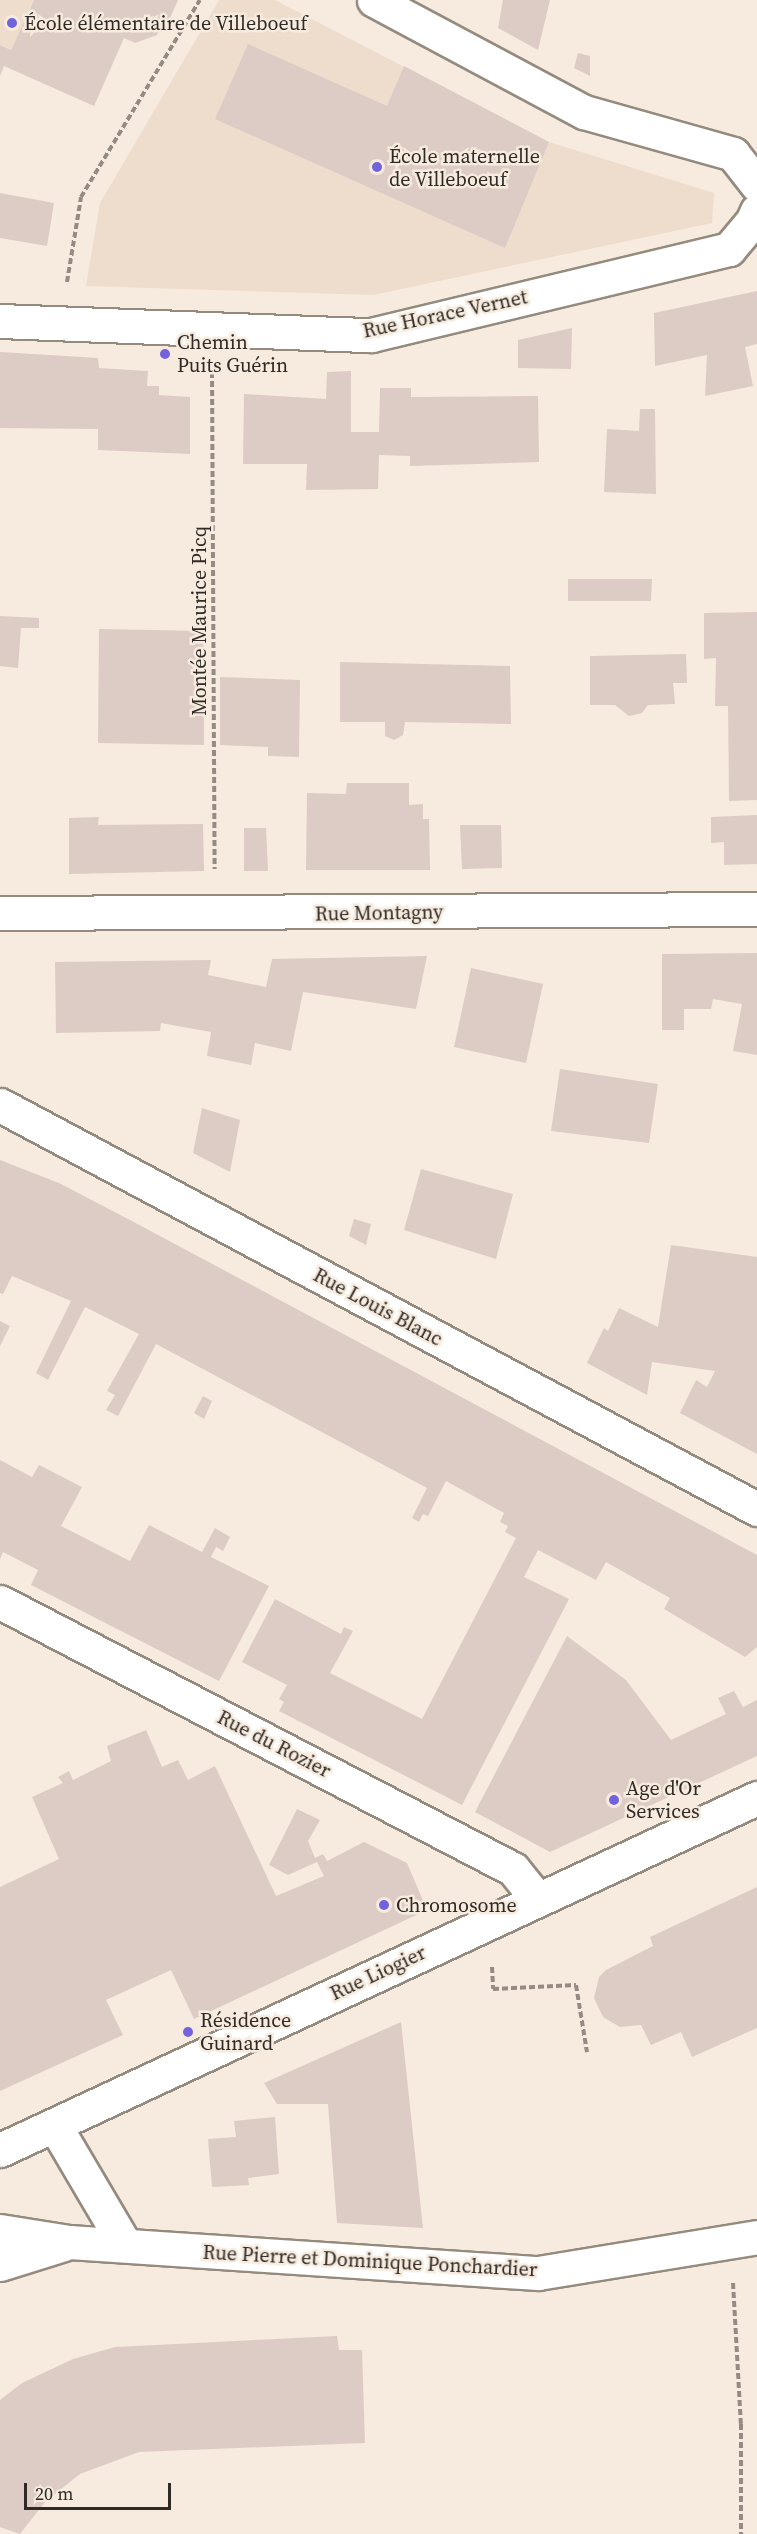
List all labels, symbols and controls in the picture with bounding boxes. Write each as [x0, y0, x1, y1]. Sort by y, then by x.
place label: École élémentaire de Villeboeuf [24, 11, 308, 35]
marker: École élémentaire de Villeboeuf [5, 16, 19, 30]
place label: École maternelle de Villeboeuf [389, 144, 540, 191]
marker: École maternelle de Villeboeuf [370, 160, 384, 174]
street label: Rue Horace Vernet [360, 285, 530, 343]
place label: Chemin Puits Guérin [177, 330, 288, 377]
marker: Chemin Puits Guérin [158, 347, 172, 361]
street label: Montée Maurice Picq [187, 526, 211, 716]
street label: Rue Montagny [315, 900, 443, 926]
street label: Rue Louis Blanc [309, 1263, 447, 1351]
street label: Rue du Rozier [213, 1705, 335, 1783]
place label: Age d'Or Services [626, 1776, 701, 1823]
marker: Age d'Or Services [607, 1793, 621, 1807]
place label: Chromosome [396, 1893, 517, 1917]
marker: Chromosome [377, 1898, 391, 1912]
street label: Rue Liogier [326, 1940, 430, 2006]
place label: Résidence Guinard [200, 2008, 291, 2055]
marker: Résidence Guinard [181, 2025, 195, 2039]
street label: Rue Pierre et Dominique Ponchardier [202, 2240, 538, 2282]
scale bar [27, 2471, 174, 2509]
text: 20 m [35, 2481, 73, 2506]

